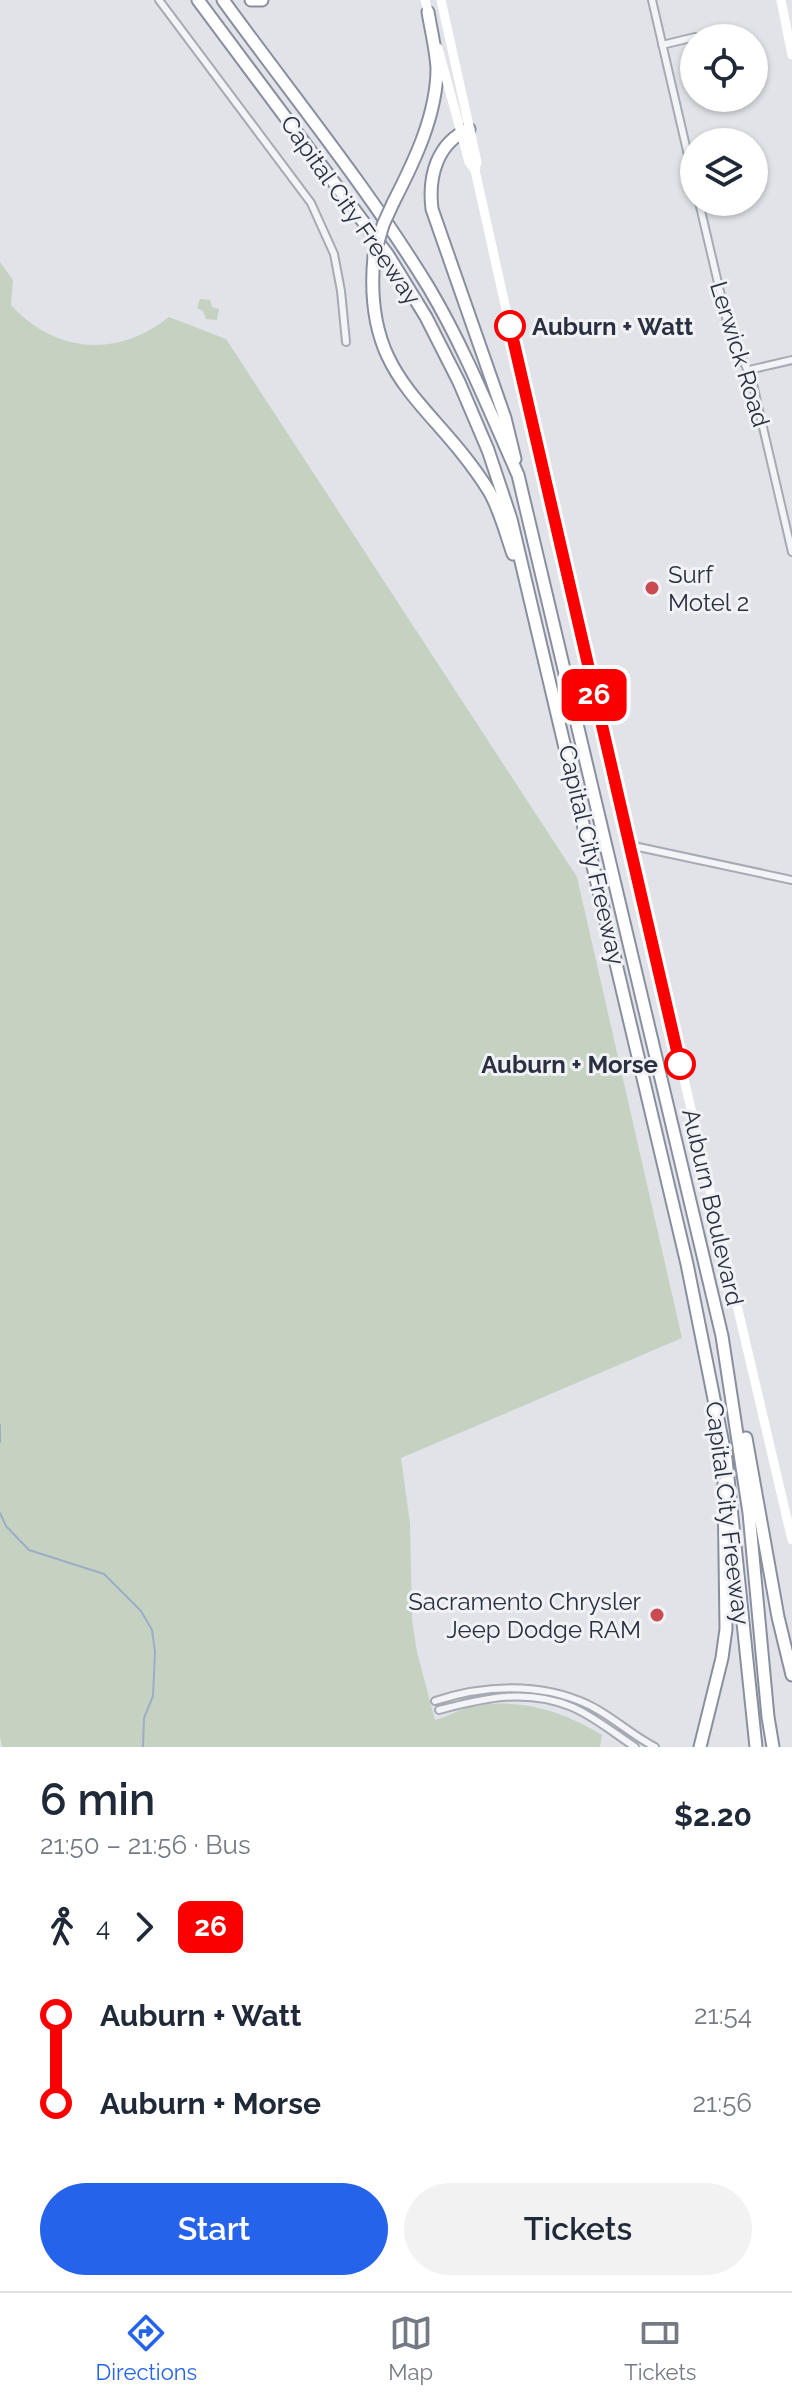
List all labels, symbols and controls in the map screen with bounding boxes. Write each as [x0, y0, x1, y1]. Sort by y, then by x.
map controls [680, 24, 768, 216]
button: locate [680, 24, 768, 112]
street label: Capital City Freeway [275, 110, 427, 310]
button: layers [680, 128, 768, 216]
street label: Lerwick Road [704, 278, 776, 430]
marker: Auburn + Watt [495, 311, 525, 341]
place label: Auburn + Watt [532, 312, 693, 341]
place label: Surf Motel 2 [668, 560, 749, 617]
marker: Surf Motel 2 [643, 579, 661, 597]
line badge: 26 [558, 669, 630, 721]
text: 26 [578, 678, 610, 711]
street label: Capital City Freeway [553, 742, 631, 968]
marker: Auburn + Morse [665, 1049, 695, 1079]
place label: Auburn + Morse [481, 1050, 658, 1079]
street label: Auburn Boulevard [676, 1106, 750, 1308]
street label: Capital City Freeway [700, 1400, 756, 1626]
place label: Sacramento Chrysler Jeep Dodge RAM [408, 1587, 642, 1644]
marker: Sacramento Chrysler Jeep Dodge RAM [648, 1606, 666, 1624]
text: 6 min [40, 1774, 155, 1825]
text: $2.20 [674, 1798, 752, 1833]
text: 21:50 – 21:56 · Bus [40, 1830, 251, 1860]
icon: walk [40, 1905, 84, 1949]
icon: forward [122, 1905, 166, 1949]
text: 26 [194, 1910, 227, 1943]
text: 4 [96, 1912, 110, 1942]
text: Auburn + Watt [100, 1998, 302, 2033]
text: 21:54 [694, 2000, 752, 2030]
text: Auburn + Morse [100, 2086, 321, 2121]
text: 21:56 [693, 2088, 752, 2118]
button: Start [40, 2183, 388, 2275]
button: Tickets [404, 2183, 752, 2275]
tab: Directions [96, 2311, 197, 2385]
tab: Map [388, 2311, 433, 2385]
tab: Tickets [624, 2311, 696, 2385]

